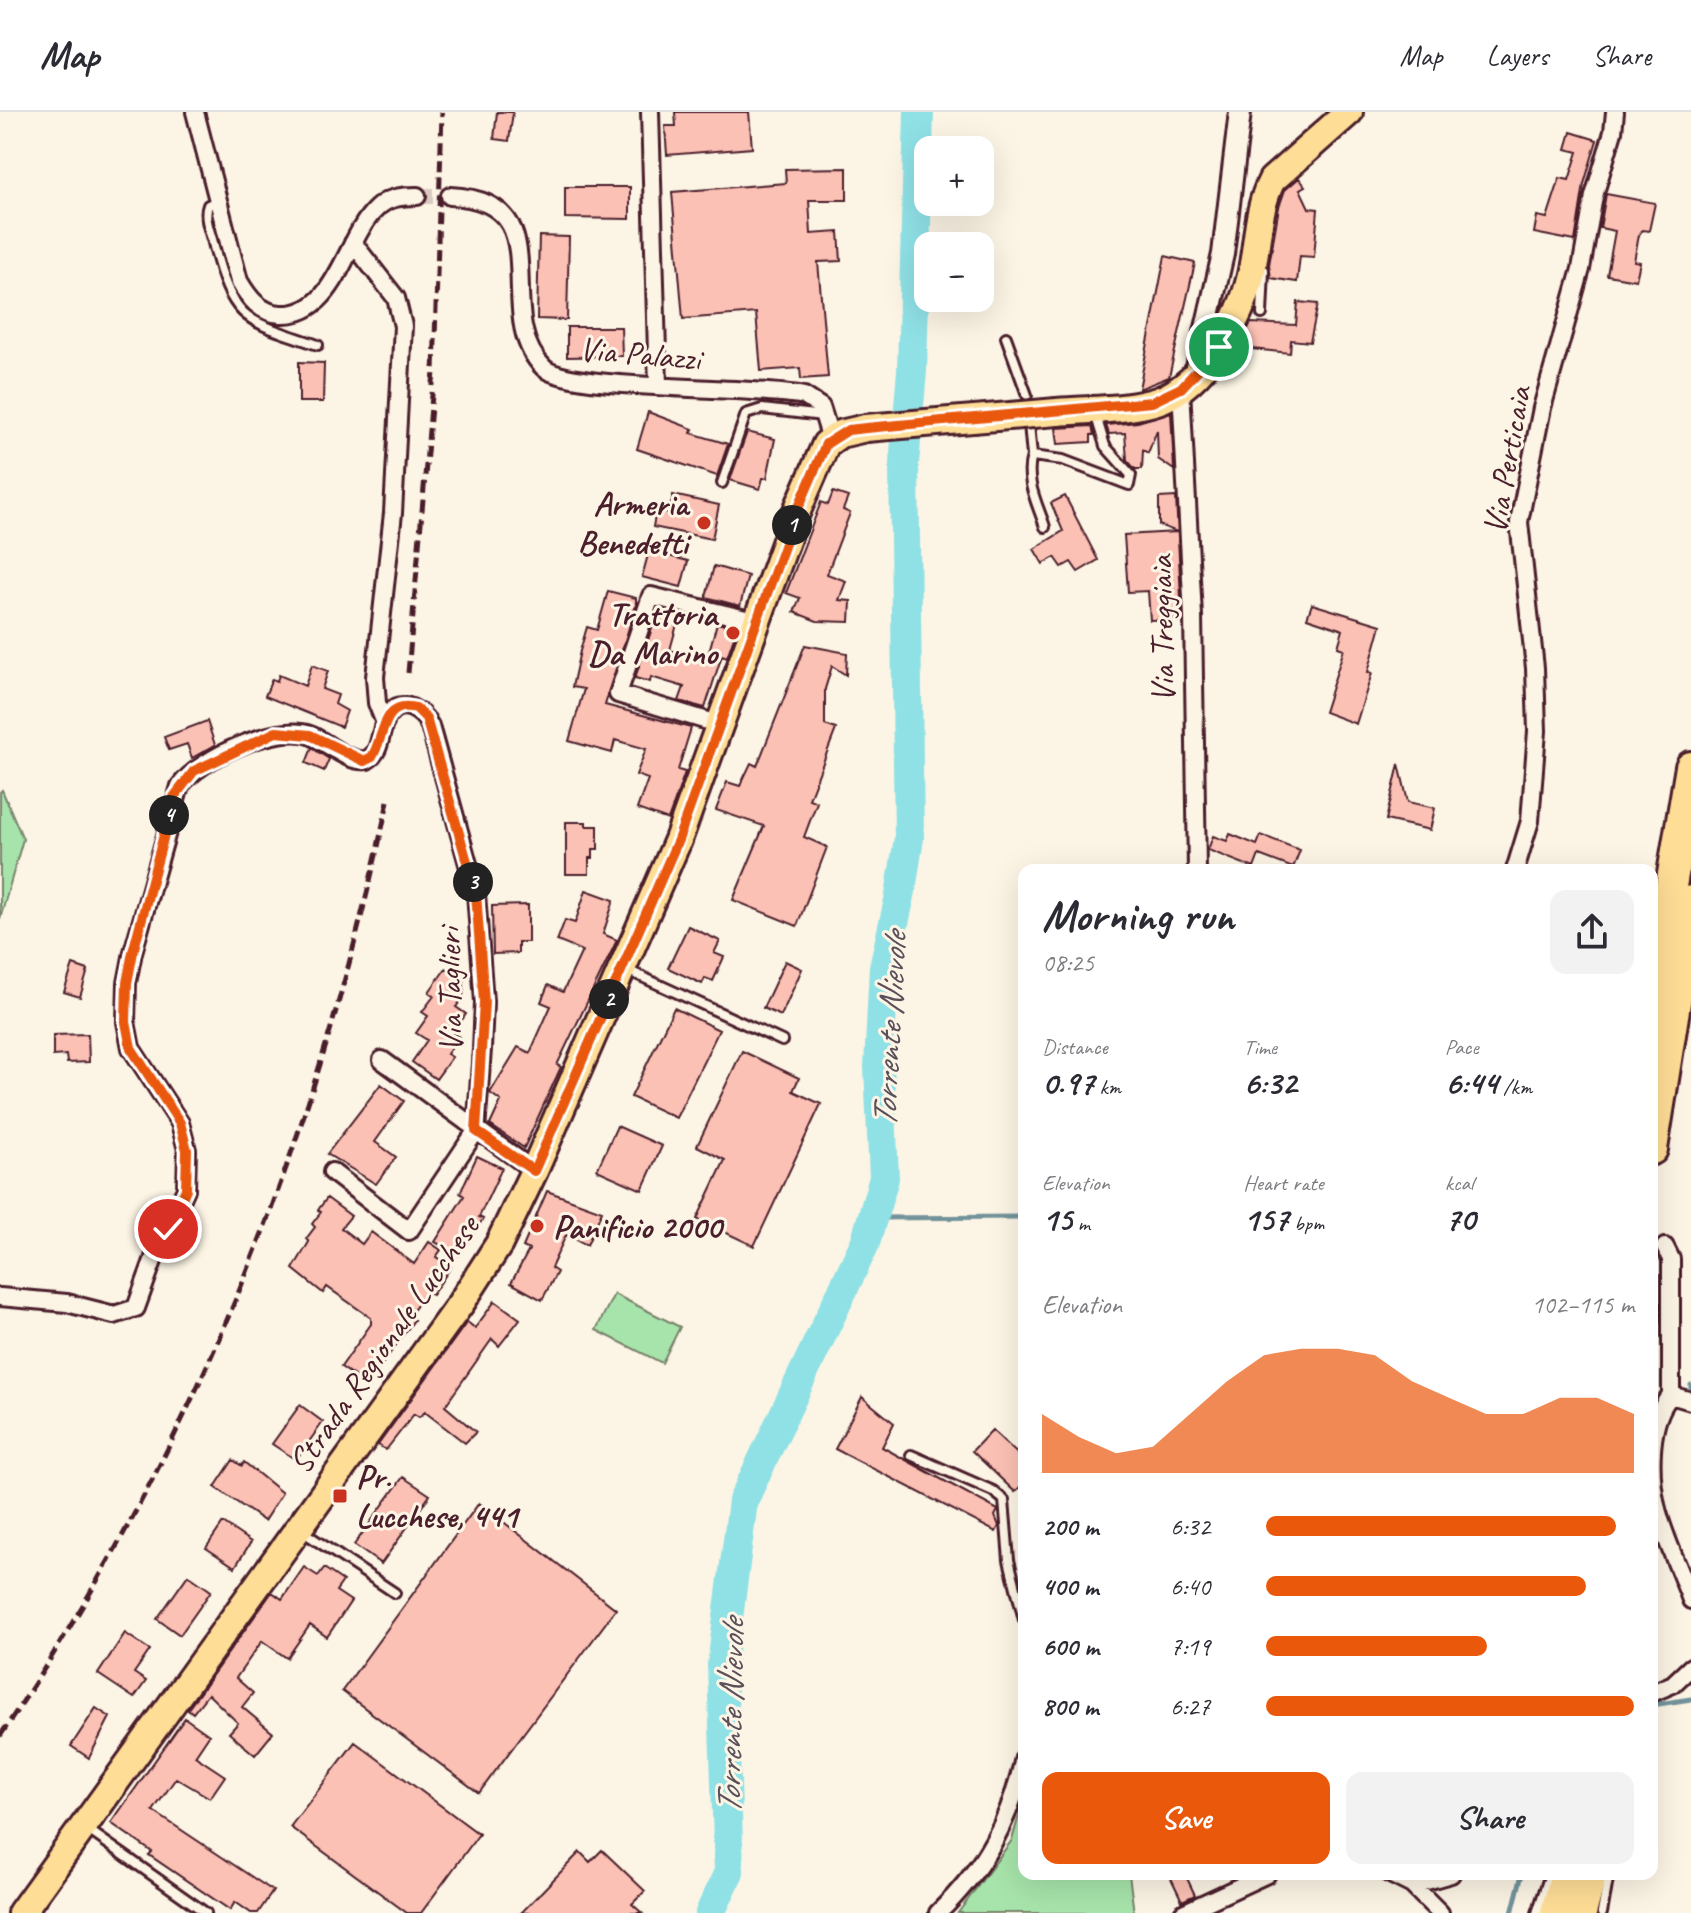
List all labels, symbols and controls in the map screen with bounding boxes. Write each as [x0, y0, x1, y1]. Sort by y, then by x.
text: Map [40, 32, 99, 79]
text: Map [1400, 38, 1443, 73]
text: Layers [1487, 38, 1548, 73]
text: Share [1592, 38, 1651, 73]
map controls [914, 136, 994, 312]
button: + [914, 136, 994, 216]
button: − [914, 232, 994, 312]
pin [1185, 313, 1253, 381]
icon: arrive [1197, 325, 1241, 369]
street label: Via Palazzi [578, 327, 706, 381]
street label: Via Perticaia [1472, 381, 1541, 537]
place label: Armeria Benedetti [578, 482, 692, 564]
pin: 1 [772, 505, 812, 545]
text: 1 [787, 511, 797, 539]
marker: Armeria Benedetti [695, 514, 713, 532]
street label: Via Treggiaia [1139, 553, 1184, 703]
place label: Trattoria Da Marino [588, 592, 720, 674]
marker: Trattoria Da Marino [724, 624, 742, 642]
pin: 4 [149, 795, 189, 835]
text: 4 [164, 801, 174, 829]
pin: 3 [453, 862, 493, 902]
text: 3 [468, 868, 478, 896]
text: Morning run [1042, 888, 1234, 943]
button: share [1550, 890, 1634, 974]
street label: Via Taglieri [427, 923, 472, 1053]
water label: Torrente Nievole [861, 926, 917, 1129]
text: 08:25 [1042, 946, 1094, 979]
pin: 2 [589, 979, 629, 1019]
text: 2 [604, 985, 614, 1013]
text: Distance [1042, 1033, 1108, 1061]
text: Time [1243, 1033, 1277, 1061]
text: Pace [1445, 1033, 1479, 1061]
text: 0.97 [1042, 1061, 1094, 1104]
text: 6:32 [1243, 1061, 1297, 1104]
text: 6:44 [1445, 1061, 1498, 1104]
text: km [1094, 1073, 1121, 1101]
text: /km [1498, 1073, 1532, 1101]
text: Elevation [1042, 1169, 1110, 1197]
text: Heart rate [1243, 1169, 1324, 1197]
text: kcal [1445, 1169, 1474, 1197]
pin [134, 1195, 202, 1263]
text: 15 [1042, 1197, 1072, 1240]
text: 157 [1243, 1197, 1289, 1240]
text: 70 [1445, 1197, 1475, 1240]
street label: Strada Regionale Lucchese [278, 1205, 490, 1482]
place label: Panificio 2000 [553, 1205, 725, 1248]
icon: check [146, 1207, 190, 1251]
text: m [1072, 1209, 1090, 1237]
text: bpm [1289, 1209, 1324, 1237]
marker: Panificio 2000 [528, 1217, 546, 1235]
text: Elevation [1042, 1288, 1122, 1321]
text: 102–115 m [1531, 1288, 1634, 1321]
place label: Pr. Lucchese, 441 [356, 1455, 521, 1537]
marker: Pr. Lucchese, 441 [331, 1487, 349, 1505]
text: 200 m [1042, 1510, 1098, 1543]
text: 6:32 [1170, 1510, 1210, 1543]
text: 400 m [1042, 1570, 1098, 1603]
text: 6:40 [1170, 1570, 1210, 1603]
water label: Torrente Nievole [705, 1614, 755, 1815]
text: 600 m [1042, 1630, 1099, 1663]
text: 7:19 [1170, 1630, 1210, 1663]
text: 800 m [1042, 1690, 1098, 1723]
text: 6:27 [1170, 1690, 1210, 1723]
button: Save [1042, 1772, 1330, 1864]
button: Share [1346, 1772, 1634, 1864]

